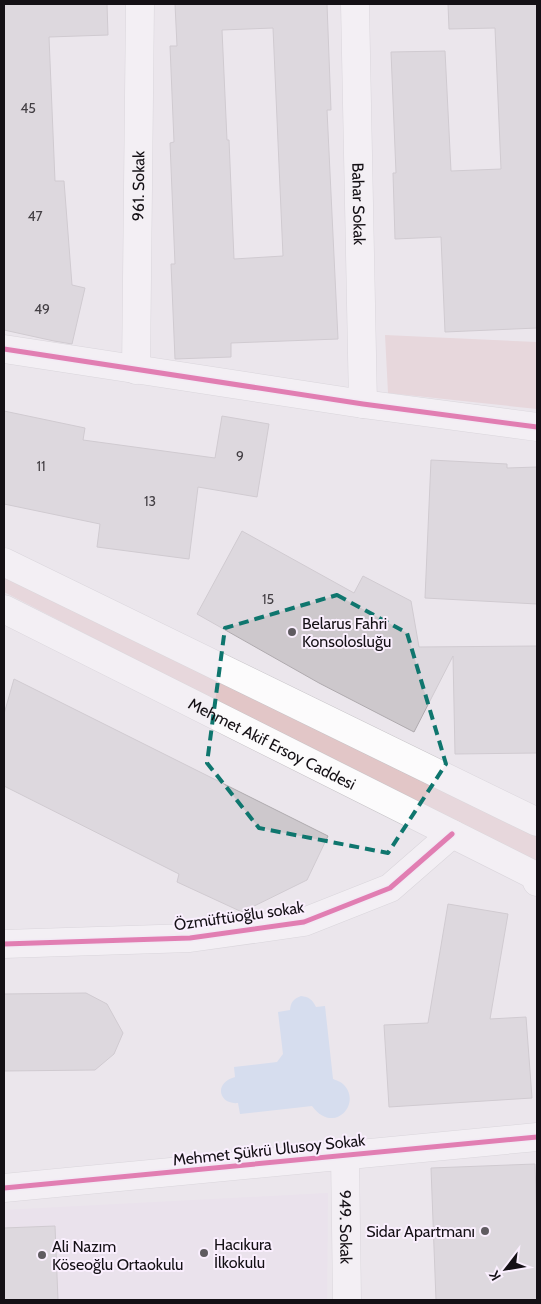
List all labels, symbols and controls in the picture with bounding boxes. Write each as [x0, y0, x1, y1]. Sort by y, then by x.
house number: 45 [20, 99, 36, 117]
street label: 961. Sokak [128, 150, 148, 221]
street label: Bahar Sokak [349, 163, 369, 246]
house number: 47 [27, 207, 43, 225]
house number: 49 [34, 300, 50, 318]
house number: 9 [236, 447, 244, 465]
house number: 11 [36, 457, 46, 475]
house number: 13 [144, 492, 156, 510]
house number: 15 [262, 590, 274, 608]
place label: Belarus Fahri Konsolosluğu [302, 614, 391, 651]
marker: Belarus Fahri Konsolosluğu [286, 626, 298, 638]
street label: Mehmet Akif Ersoy Caddesi [185, 694, 359, 793]
street label: Özmüftüoğlu sokak [173, 897, 306, 935]
street label: Mehmet Şükrü Ulusoy Sokak [172, 1130, 367, 1170]
street label: 949. Sokak [336, 1190, 356, 1265]
place label: Sidar Apartmanı [366, 1222, 475, 1241]
marker: Sidar Apartmanı [479, 1225, 491, 1237]
place label: Hacıkura İlkokulu [214, 1235, 272, 1272]
place label: Ali Nazım Köseoğlu Ortaokulu [52, 1237, 184, 1274]
north arrow [481, 1244, 531, 1294]
marker: Hacıkura İlkokulu [198, 1247, 210, 1259]
marker: Ali Nazım Köseoğlu Ortaokulu [36, 1249, 48, 1261]
text: K [485, 1267, 505, 1284]

